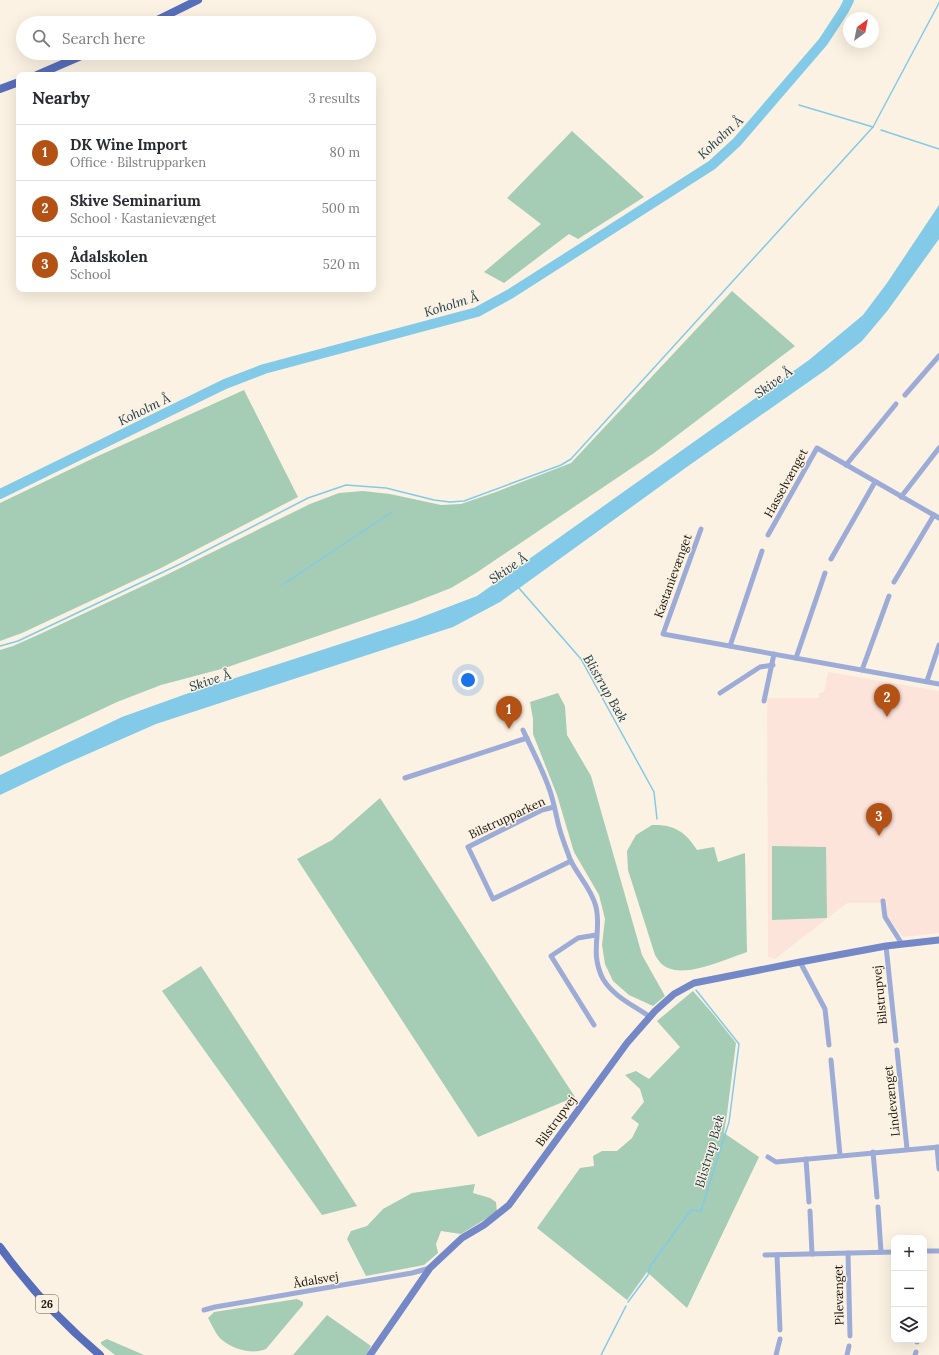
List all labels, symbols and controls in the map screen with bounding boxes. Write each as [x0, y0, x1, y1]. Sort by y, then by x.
north arrow [843, 12, 879, 48]
search box [16, 16, 376, 60]
icon: search [30, 27, 52, 49]
text: Search here [62, 29, 145, 48]
text: Nearby [32, 87, 90, 109]
text: 3 results [308, 90, 360, 107]
water label: Koholm Å [694, 112, 747, 163]
text: DK Wine Import [70, 135, 187, 154]
text: 1 [42, 144, 48, 161]
text: 80 m [330, 144, 360, 161]
text: Office · Bilstrupparken [70, 154, 206, 171]
text: Skive Seminarium [70, 191, 201, 210]
text: 2 [42, 200, 48, 217]
text: 500 m [322, 200, 360, 217]
text: School · Kastanievænget [70, 210, 216, 227]
text: Ådalskolen [70, 247, 148, 266]
text: 3 [41, 256, 49, 273]
text: 520 m [323, 256, 360, 273]
text: School [70, 266, 111, 283]
water label: Koholm Å [422, 288, 481, 321]
water label: Skive Å [751, 362, 796, 402]
water label: Koholm Å [115, 389, 174, 429]
street label: Hasselvænget [760, 445, 811, 520]
street label: Kastanievænget [650, 532, 695, 620]
water label: Skive Å [486, 549, 532, 587]
water label: Blistrup Bæk [579, 651, 632, 725]
water label: Skive Å [187, 666, 234, 695]
your location [458, 670, 478, 690]
pin: 2 [874, 684, 900, 717]
pin: 1 [496, 696, 522, 729]
street label: Bilstrupparken [466, 793, 547, 842]
pin: 3 [866, 803, 892, 836]
street label: Bilstrupvej [869, 965, 890, 1025]
street label: Lindevænget [880, 1064, 903, 1137]
street label: Bilstrupvej [532, 1092, 579, 1149]
water label: Blistrup Bæk [691, 1112, 728, 1190]
map controls [891, 1235, 927, 1343]
button: + [891, 1235, 927, 1271]
street label: Pilevænget [830, 1264, 847, 1325]
street label: Ådalsvej [291, 1268, 340, 1291]
button: − [891, 1271, 927, 1307]
road number: 26 [36, 1295, 58, 1313]
button: layers [891, 1307, 927, 1343]

